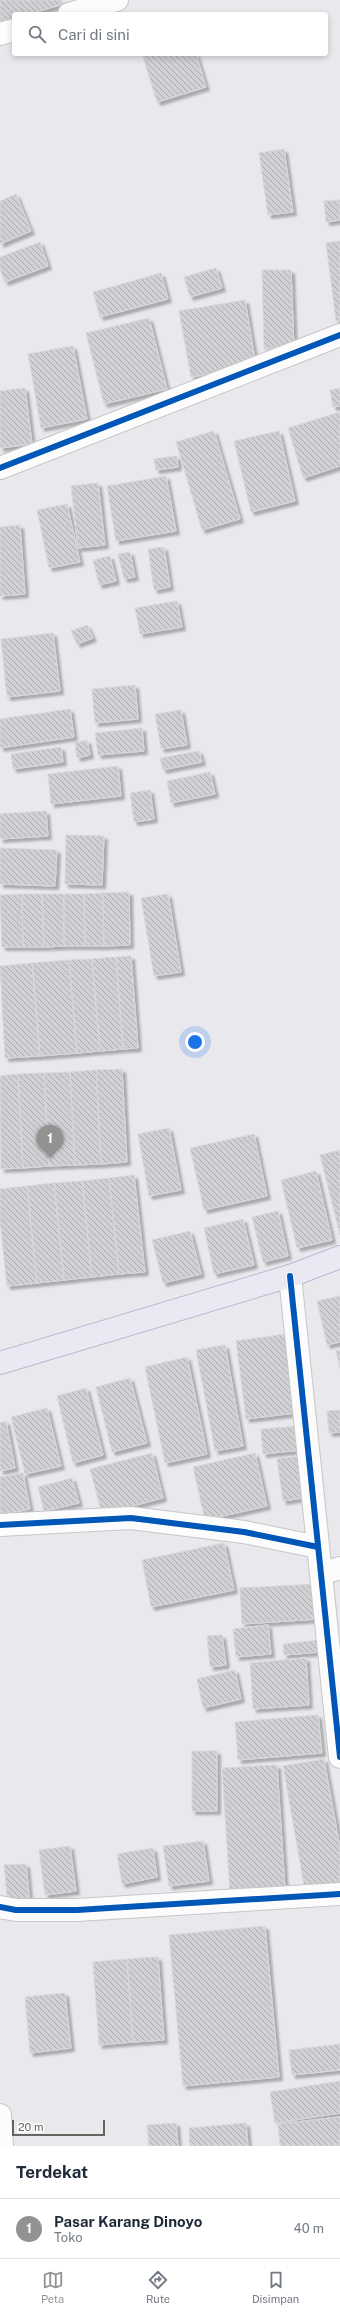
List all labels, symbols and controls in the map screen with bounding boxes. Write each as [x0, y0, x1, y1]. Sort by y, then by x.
search box [12, 12, 328, 56]
icon: search [26, 23, 48, 45]
text: Cari di sini [58, 26, 130, 43]
your location [185, 1032, 205, 1052]
pin: 1 [37, 1125, 63, 1158]
scale bar [12, 2118, 105, 2137]
text: 20 m [18, 2121, 43, 2133]
text: Terdekat [16, 2162, 88, 2182]
text: Pasar Karang Dinoyo [54, 2213, 202, 2230]
text: 1 [26, 2221, 32, 2236]
text: 40 m [293, 2221, 324, 2236]
text: Toko [54, 2230, 83, 2245]
tab: Peta [41, 2269, 64, 2305]
tab: Rute [146, 2269, 170, 2305]
tab: Disimpan [252, 2269, 299, 2305]

